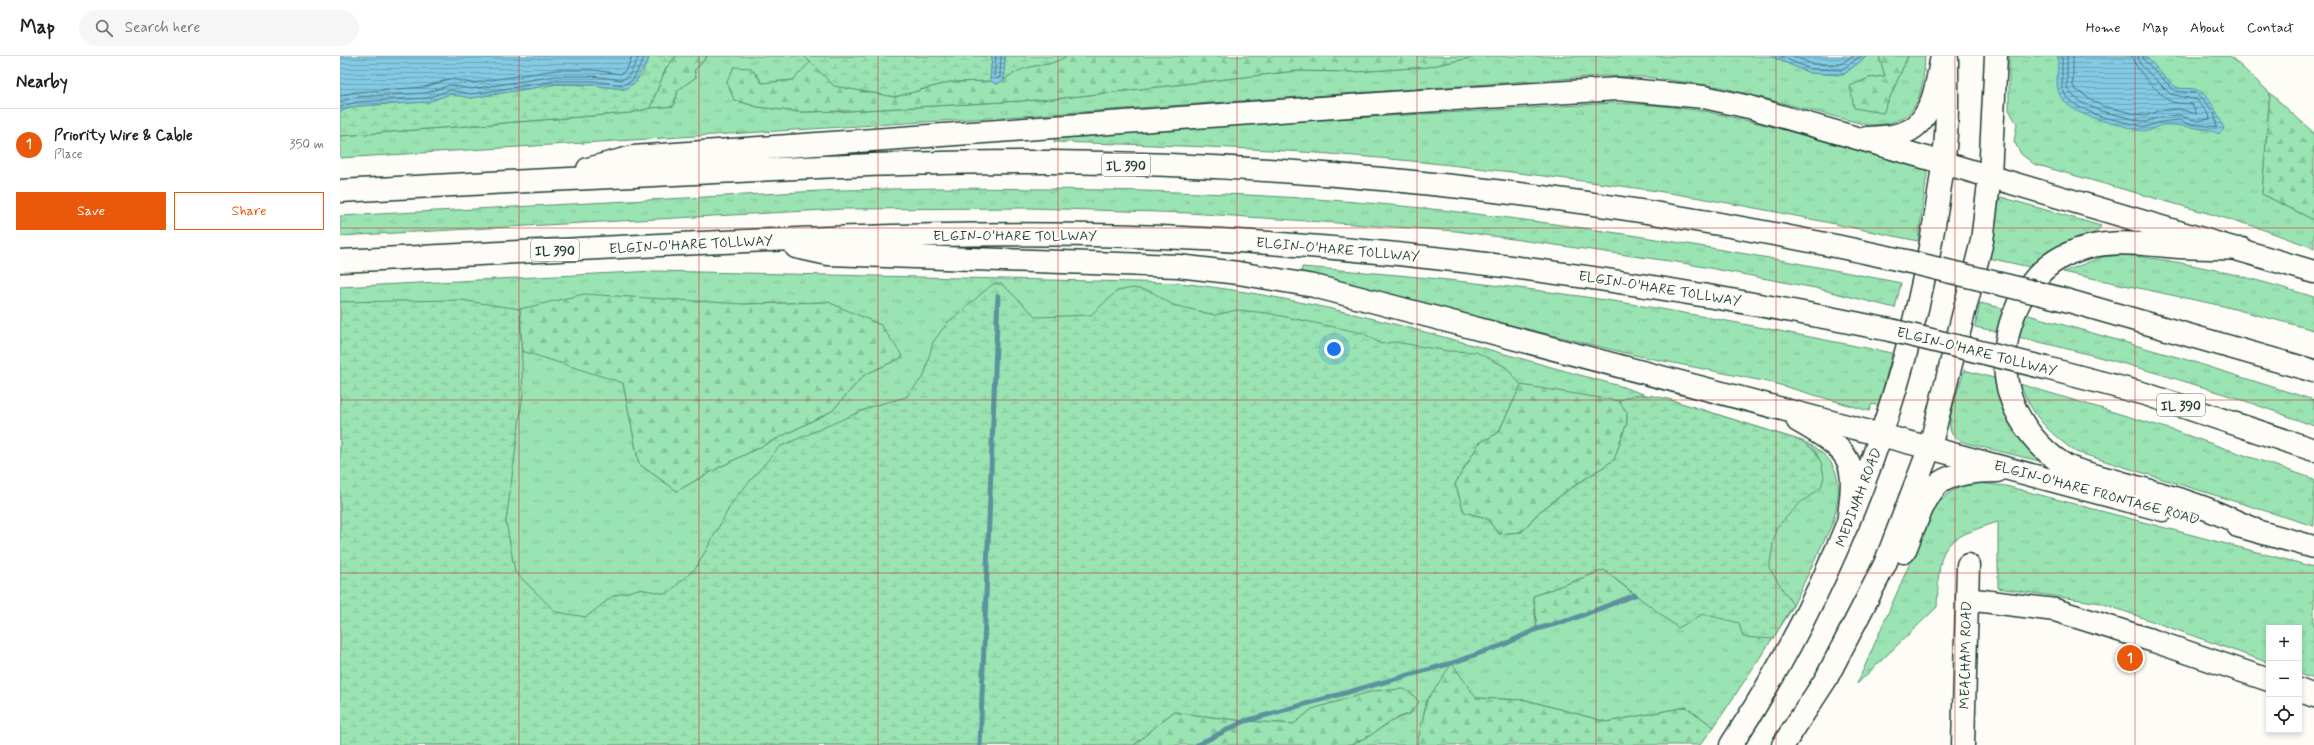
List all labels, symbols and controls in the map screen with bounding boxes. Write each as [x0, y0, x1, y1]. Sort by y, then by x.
search box [79, 10, 359, 46]
text: Map [20, 15, 55, 40]
icon: search [93, 17, 115, 39]
text: Search here [125, 18, 200, 38]
text: Home [2086, 19, 2120, 37]
text: Map [2142, 19, 2168, 37]
text: About [2190, 19, 2225, 37]
text: Contact [2247, 19, 2294, 37]
text: Nearby [16, 71, 68, 93]
text: Priority Wire & Cable [54, 126, 193, 146]
text: 1 [26, 136, 32, 153]
text: 350 m [290, 136, 324, 153]
text: Place [54, 146, 83, 163]
road number: IL 390 [1102, 154, 1150, 176]
button: Save [16, 192, 166, 230]
button: Share [174, 192, 324, 230]
street label: ELGIN-O'HARE TOLLWAY [933, 227, 1097, 245]
street label: ELGIN-O'HARE TOLLWAY [609, 232, 774, 258]
street label: ELGIN-O'HARE TOLLWAY [1255, 234, 1421, 266]
road number: IL 390 [531, 239, 579, 261]
street label: ELGIN-O'HARE TOLLWAY [1577, 267, 1742, 311]
street label: ELGIN-O'HARE TOLLWAY [1895, 323, 2059, 381]
your location [1324, 339, 1344, 359]
road number: IL 390 [2157, 394, 2205, 416]
street label: MEDINAH ROAD [1832, 445, 1886, 549]
street label: ELGIN-O'HARE FRONTAGE ROAD [1992, 457, 2202, 529]
street label: MEACHAM ROAD [1956, 601, 1976, 709]
map controls [2266, 625, 2302, 733]
button: + [2266, 625, 2302, 661]
pin: 1 [2117, 643, 2143, 673]
button: − [2266, 661, 2302, 697]
button: locate [2266, 697, 2302, 733]

